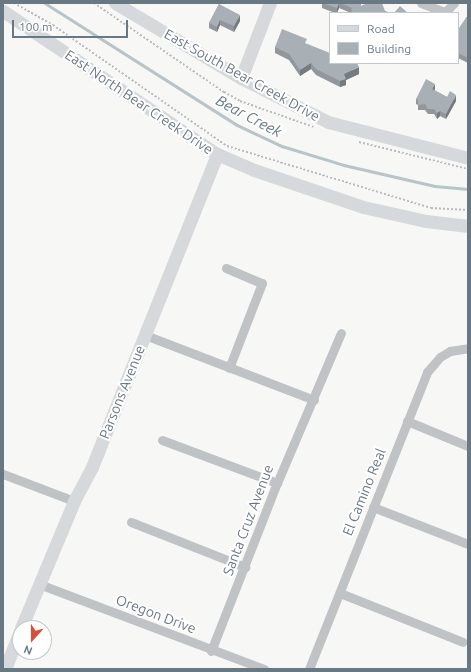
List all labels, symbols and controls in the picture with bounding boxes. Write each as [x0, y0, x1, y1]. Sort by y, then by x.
scale bar [14, 12, 130, 38]
legend [329, 12, 459, 64]
text: 100 m [19, 20, 52, 33]
text: Road [367, 22, 395, 35]
street label: East South Bear Creek Drive [161, 25, 323, 125]
text: Building [367, 42, 411, 55]
street label: East North Bear Creek Drive [62, 46, 216, 158]
water label: Bear Creek [213, 91, 285, 141]
street label: Parsons Avenue [96, 343, 148, 441]
street label: El Camino Real [339, 446, 389, 538]
street label: Santa Cruz Avenue [219, 462, 277, 578]
street label: Oregon Drive [114, 591, 198, 637]
north arrow [12, 620, 52, 660]
text: N [22, 643, 34, 657]

